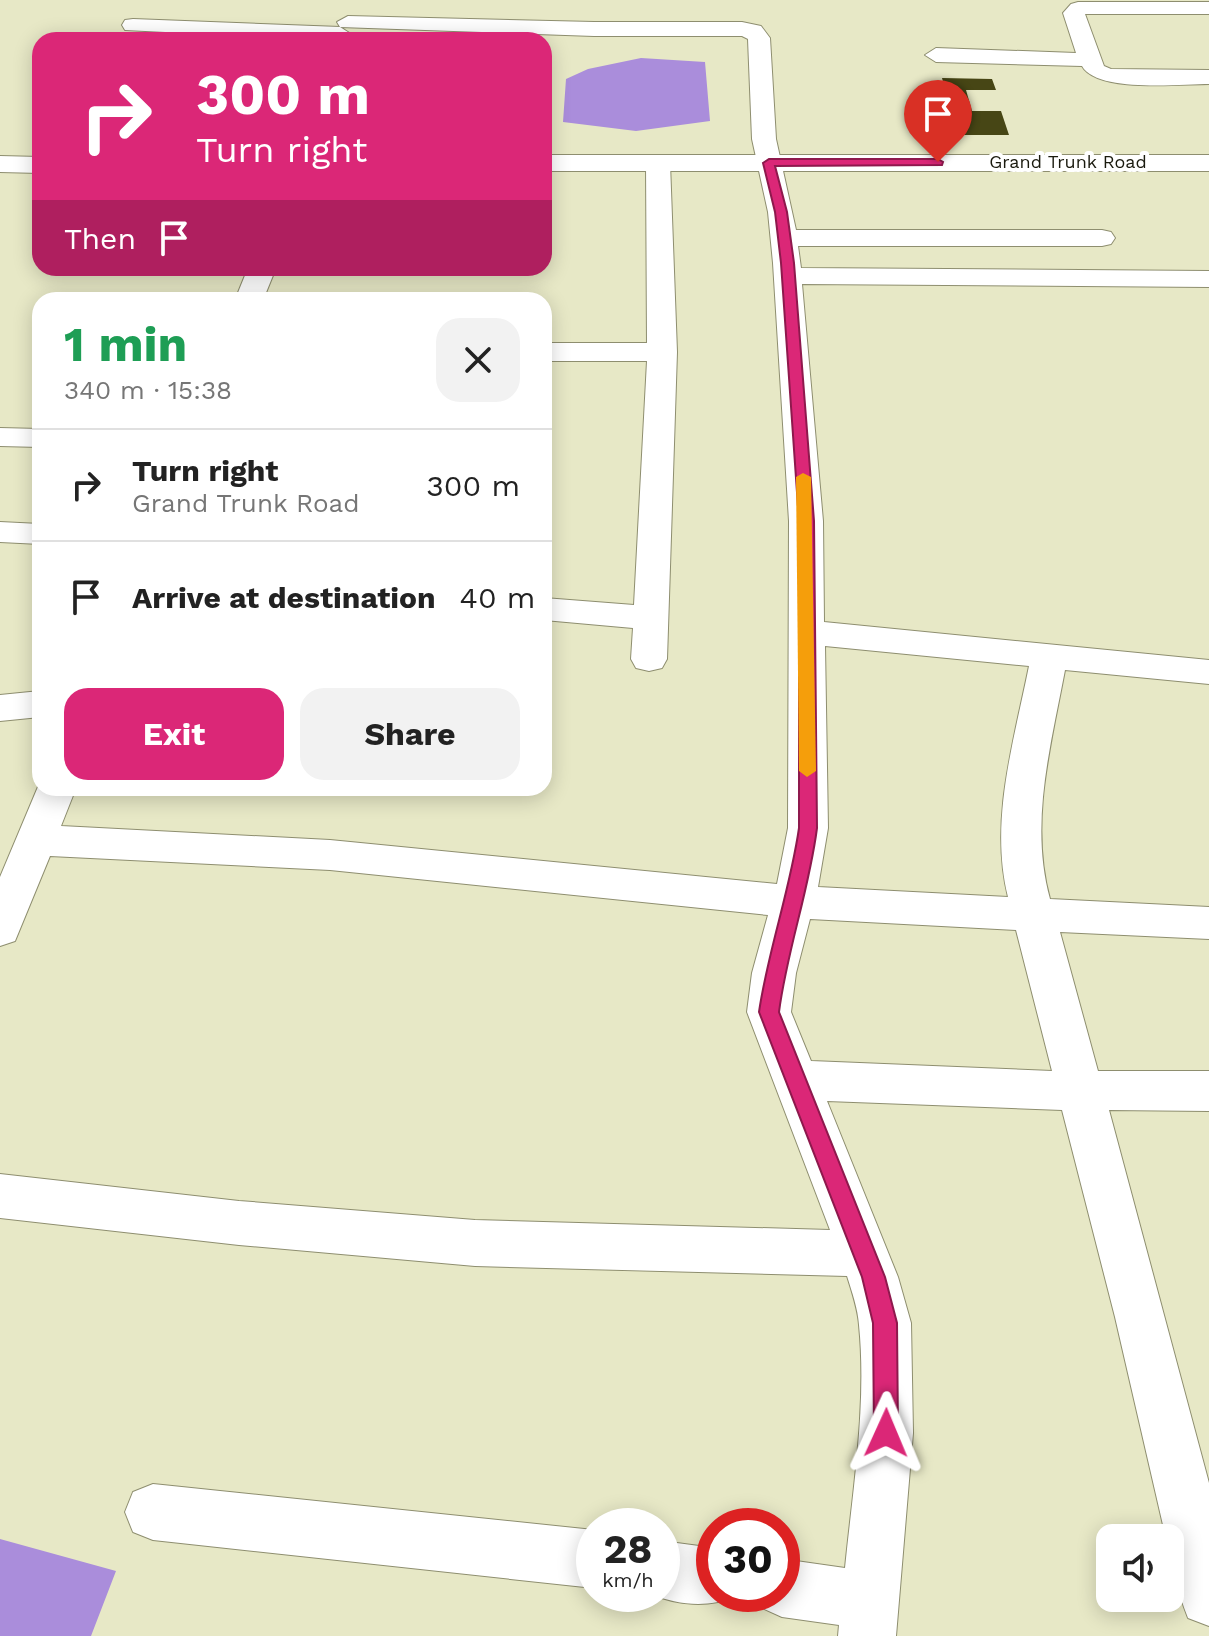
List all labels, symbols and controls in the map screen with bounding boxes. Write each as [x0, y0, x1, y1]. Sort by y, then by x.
text: 300 m [196, 62, 370, 128]
icon: right [64, 64, 168, 168]
pin [904, 80, 972, 162]
icon: arrive [916, 92, 960, 136]
text: Turn right [196, 129, 367, 171]
street label: Grand Trunk Road [989, 151, 1147, 172]
icon: arrive [152, 216, 196, 260]
text: Then [64, 221, 136, 256]
text: 1 min [64, 316, 187, 373]
button: close [436, 318, 520, 402]
text: 340 m · 15:38 [64, 375, 232, 405]
text: Turn right [132, 453, 278, 488]
icon: right [64, 463, 108, 507]
text: 300 m [426, 468, 520, 503]
text: Grand Trunk Road [132, 488, 360, 518]
icon: arrive [64, 575, 108, 619]
text: Arrive at destination [132, 580, 436, 615]
text: 40 m [460, 580, 535, 615]
button: Exit [64, 688, 284, 780]
button: Share [300, 688, 520, 780]
position arrow [844, 1391, 928, 1475]
speed limit sign: 30 [696, 1508, 800, 1612]
map controls [1096, 1524, 1184, 1612]
button: sound [1096, 1524, 1184, 1612]
text: 28 [604, 1526, 652, 1573]
text: km/h [602, 1568, 654, 1592]

